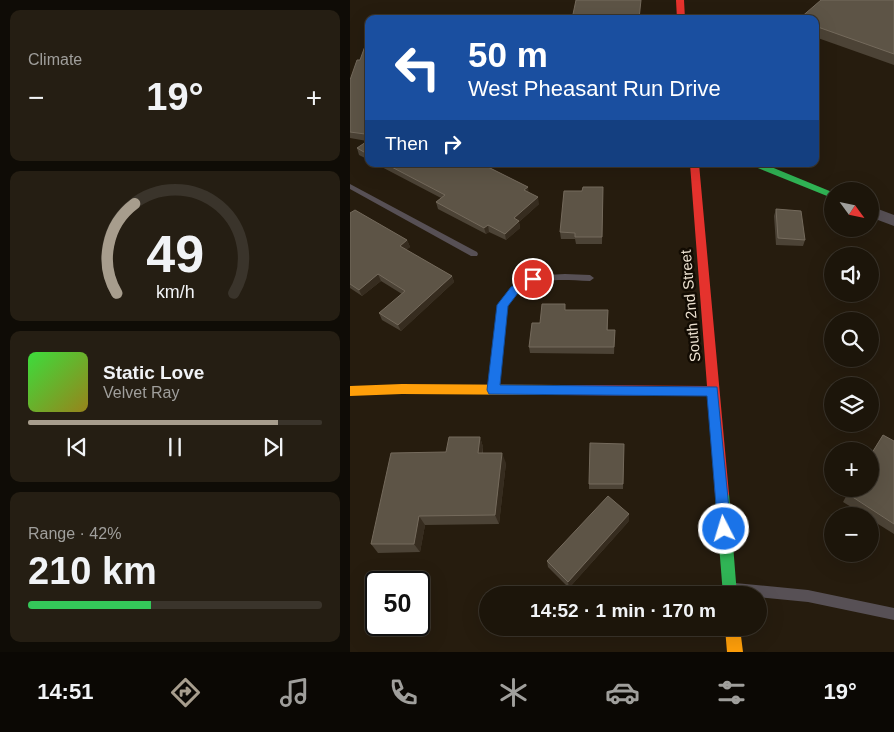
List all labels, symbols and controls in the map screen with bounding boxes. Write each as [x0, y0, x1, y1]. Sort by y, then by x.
icon: left [385, 35, 450, 100]
text: 50 m [468, 35, 548, 74]
text: Climate [28, 51, 82, 68]
text: 19° [146, 76, 204, 118]
text: West Pheasant Run Drive [468, 76, 721, 101]
text: − [28, 82, 44, 113]
text: + [306, 82, 322, 113]
icon: right [438, 130, 466, 158]
text: Then [385, 133, 428, 154]
north arrow [824, 182, 879, 238]
map controls [824, 182, 879, 562]
text: 49 [146, 225, 204, 283]
button: sound [824, 247, 879, 302]
street label: South 2nd Street [677, 248, 703, 363]
pin [512, 258, 554, 300]
icon: arrive [519, 265, 547, 293]
text: km/h [156, 282, 194, 302]
button: search [824, 312, 879, 367]
text: Static Love [103, 362, 204, 383]
button: layers [824, 377, 879, 432]
text: Velvet Ray [103, 384, 179, 401]
icon: previous [63, 433, 91, 461]
icon: pause [161, 433, 189, 461]
icon: next [259, 433, 287, 461]
button: + [824, 442, 879, 497]
position arrow [697, 502, 749, 554]
button: − [824, 507, 879, 562]
text: Range · 42% [28, 525, 121, 542]
text: 210 km [28, 550, 157, 592]
speed limit sign: 50 [365, 571, 430, 636]
text: 14:52 · 1 min · 170 m [530, 600, 716, 621]
icon: directions [168, 675, 203, 710]
icon: music [277, 675, 312, 710]
icon: phone [386, 675, 421, 710]
icon: climate [496, 675, 531, 710]
icon: car [605, 675, 640, 710]
icon: filters [714, 675, 749, 710]
text: 14:51 [37, 679, 93, 704]
text: 19° [824, 679, 857, 704]

